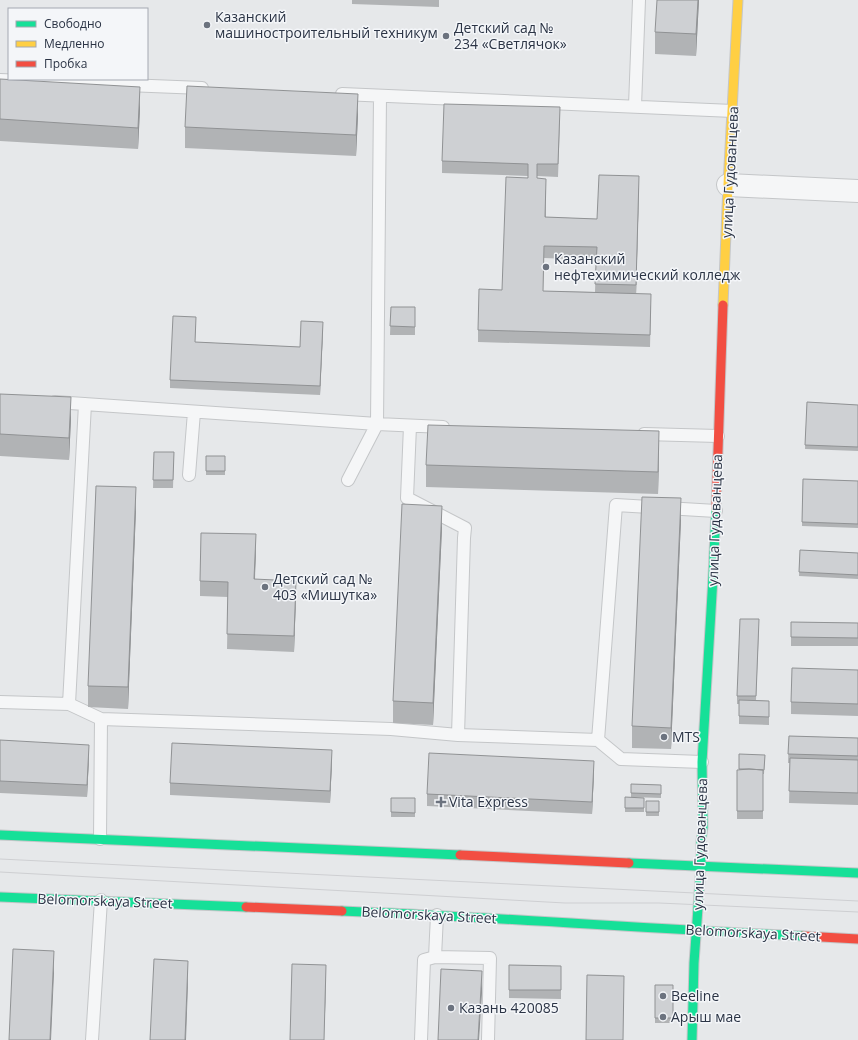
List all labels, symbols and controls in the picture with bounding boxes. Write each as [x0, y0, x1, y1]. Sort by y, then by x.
place label: Казанский машиностроительный техникум [215, 7, 438, 42]
legend [8, 8, 148, 80]
text: Свободно [44, 15, 102, 32]
place label: Детский сад № 234 «Светлячок» [454, 18, 567, 53]
marker: Казанский машиностроительный техникум [202, 20, 212, 30]
marker: Детский сад № 234 «Светлячок» [441, 31, 451, 41]
text: Медленно [44, 35, 104, 52]
text: Пробка [44, 55, 87, 72]
street label: улица Гудованцева [717, 106, 742, 238]
place label: Казанский нефтехимический колледж [554, 249, 741, 284]
marker: Казанский нефтехимический колледж [541, 262, 551, 272]
street label: улица Гудованцева [703, 454, 726, 586]
place label: Детский сад № 403 «Мишутка» [273, 569, 377, 604]
marker: Детский сад № 403 «Мишутка» [260, 582, 270, 592]
place label: MTS [672, 727, 700, 746]
marker: MTS [659, 732, 669, 742]
street label: улица Гудованцева [688, 778, 711, 910]
place label: Vita Express [449, 792, 528, 811]
marker: Vita Express [436, 797, 446, 807]
street label: Belomorskaya Street [37, 889, 173, 912]
street label: Belomorskaya Street [361, 901, 497, 928]
street label: Belomorskaya Street [685, 919, 821, 946]
place label: Beeline [671, 986, 719, 1005]
marker: Beeline [658, 991, 668, 1001]
place label: Казань 420085 [459, 998, 559, 1017]
marker: Казань 420085 [446, 1003, 456, 1013]
place label: Арыш мае [671, 1007, 741, 1026]
marker: Арыш мае [658, 1012, 668, 1022]

